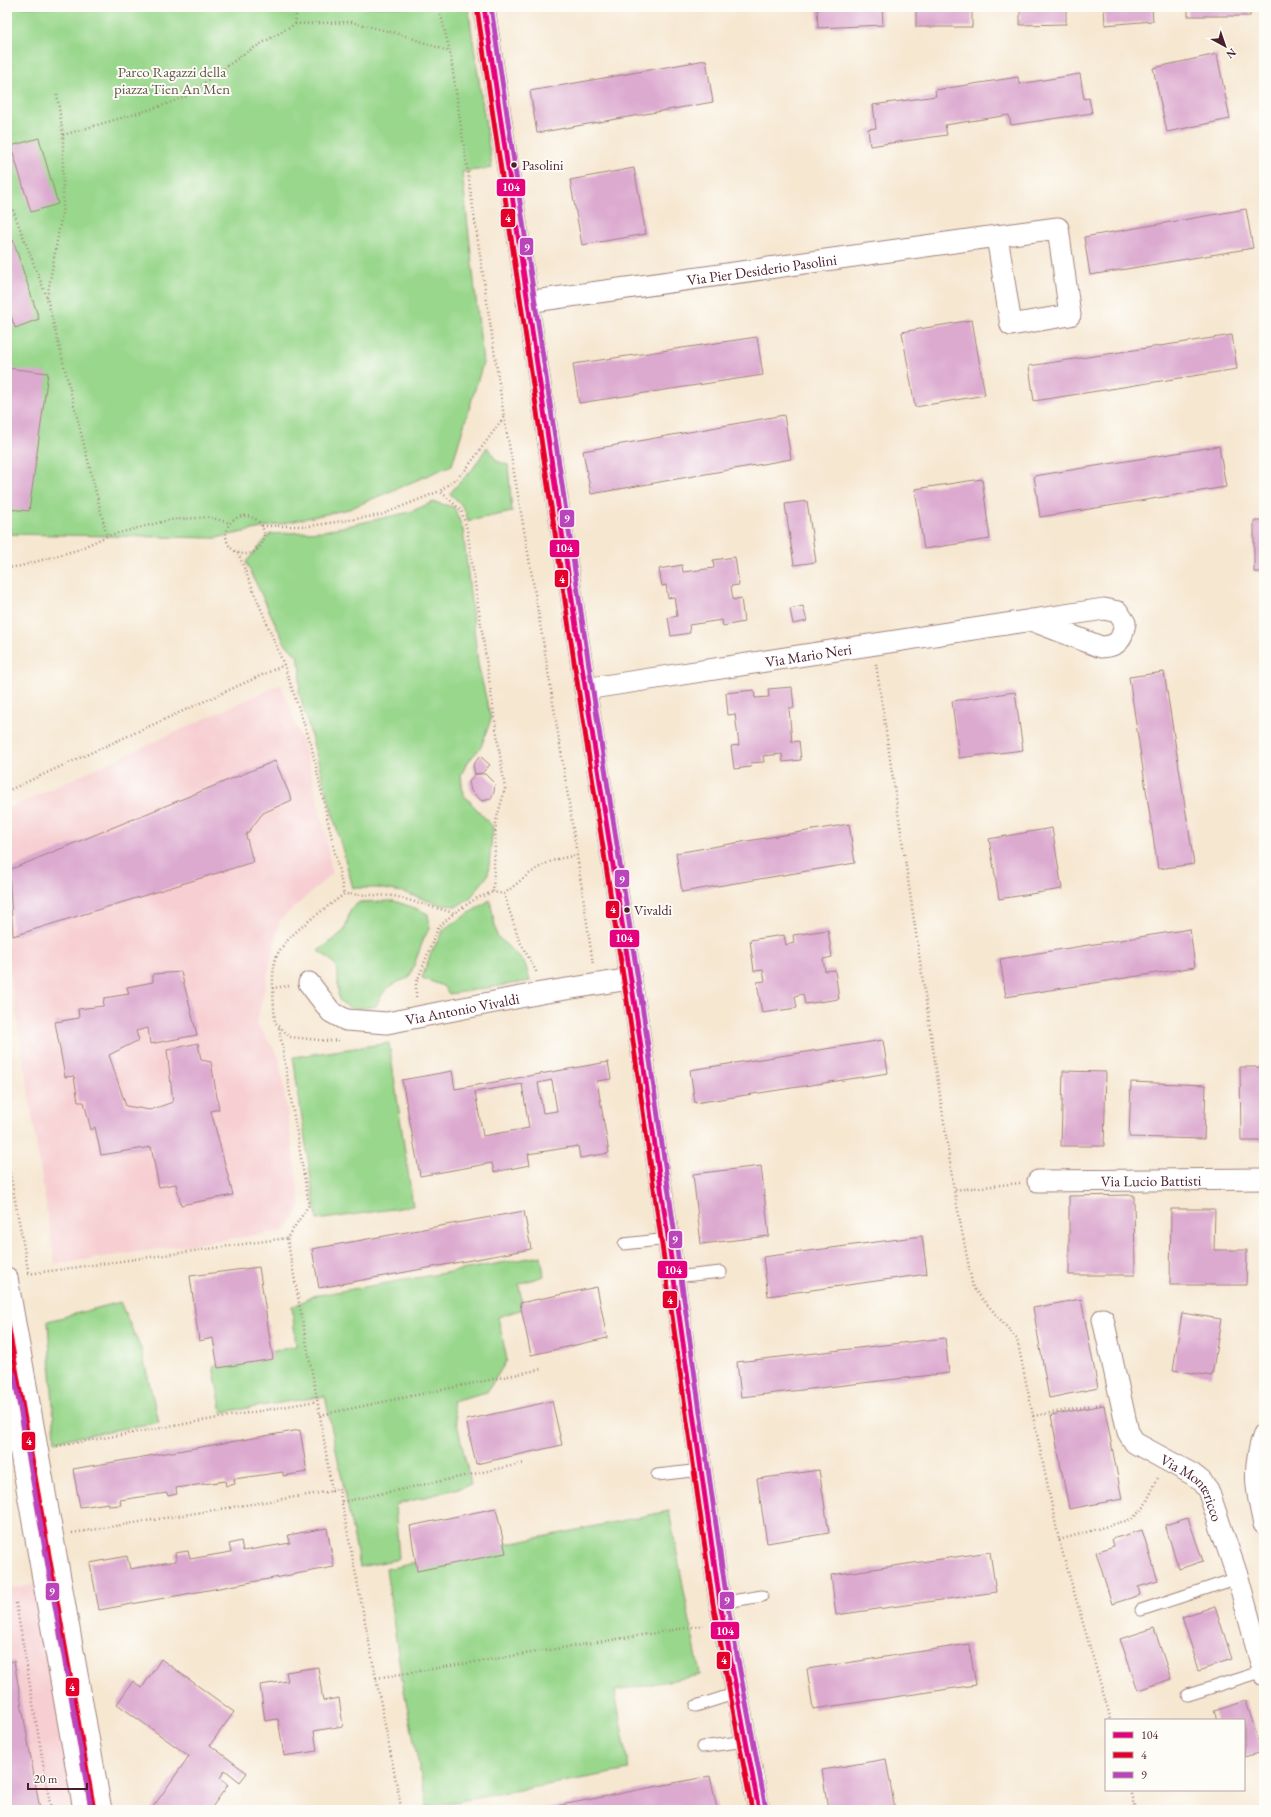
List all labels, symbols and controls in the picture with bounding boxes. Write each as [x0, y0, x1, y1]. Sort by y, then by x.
north arrow [1205, 26, 1245, 66]
text: N [1223, 45, 1239, 62]
park label: Parco Ragazzi della piazza Tien An Men [114, 62, 230, 98]
place label: Pasolini [522, 156, 564, 174]
marker: Pasolini [509, 160, 519, 170]
line badge: 104 [496, 178, 526, 197]
text: 104 [502, 180, 520, 194]
line badge: 4 [500, 208, 516, 228]
text: 4 [505, 211, 511, 225]
line badge: 9 [519, 237, 534, 256]
text: 9 [524, 240, 530, 254]
street label: Via Pier Desiderio Pasolini [686, 249, 838, 289]
line badge: 9 [559, 509, 575, 528]
text: 9 [564, 511, 570, 525]
line badge: 104 [549, 539, 580, 558]
text: 104 [555, 541, 573, 555]
line badge: 4 [554, 569, 569, 588]
text: 4 [559, 572, 565, 586]
street label: Via Mario Neri [764, 638, 853, 671]
line badge: 9 [614, 869, 630, 888]
text: 9 [619, 872, 625, 886]
line badge: 4 [605, 900, 620, 919]
place label: Vivaldi [634, 901, 673, 919]
text: 4 [610, 902, 616, 916]
marker: Vivaldi [622, 905, 632, 915]
line badge: 104 [609, 929, 640, 948]
text: 104 [615, 931, 633, 945]
street label: Via Antonio Vivaldi [403, 988, 521, 1029]
street label: Via Lucio Battisti [1101, 1170, 1202, 1190]
line badge: 9 [668, 1230, 683, 1249]
text: 9 [672, 1232, 678, 1246]
line badge: 104 [657, 1260, 688, 1279]
text: 104 [664, 1263, 682, 1277]
line badge: 4 [662, 1290, 678, 1309]
text: 4 [667, 1293, 673, 1307]
line badge: 4 [21, 1431, 36, 1451]
text: 4 [26, 1434, 32, 1448]
street label: Via Montericco [1157, 1449, 1227, 1524]
line badge: 9 [45, 1582, 60, 1601]
text: 9 [49, 1584, 55, 1598]
line badge: 9 [719, 1591, 735, 1610]
text: 9 [724, 1593, 730, 1607]
line badge: 104 [710, 1621, 740, 1640]
text: 104 [716, 1624, 734, 1638]
line badge: 4 [716, 1651, 731, 1670]
text: 4 [721, 1653, 727, 1667]
line badge: 4 [65, 1677, 80, 1697]
text: 4 [69, 1680, 75, 1694]
legend [1105, 1719, 1245, 1791]
text: 104 [1141, 1727, 1159, 1743]
text: 4 [1141, 1747, 1147, 1763]
scale bar [28, 1765, 87, 1791]
text: 9 [1141, 1767, 1147, 1783]
text: 20 m [34, 1771, 58, 1787]

